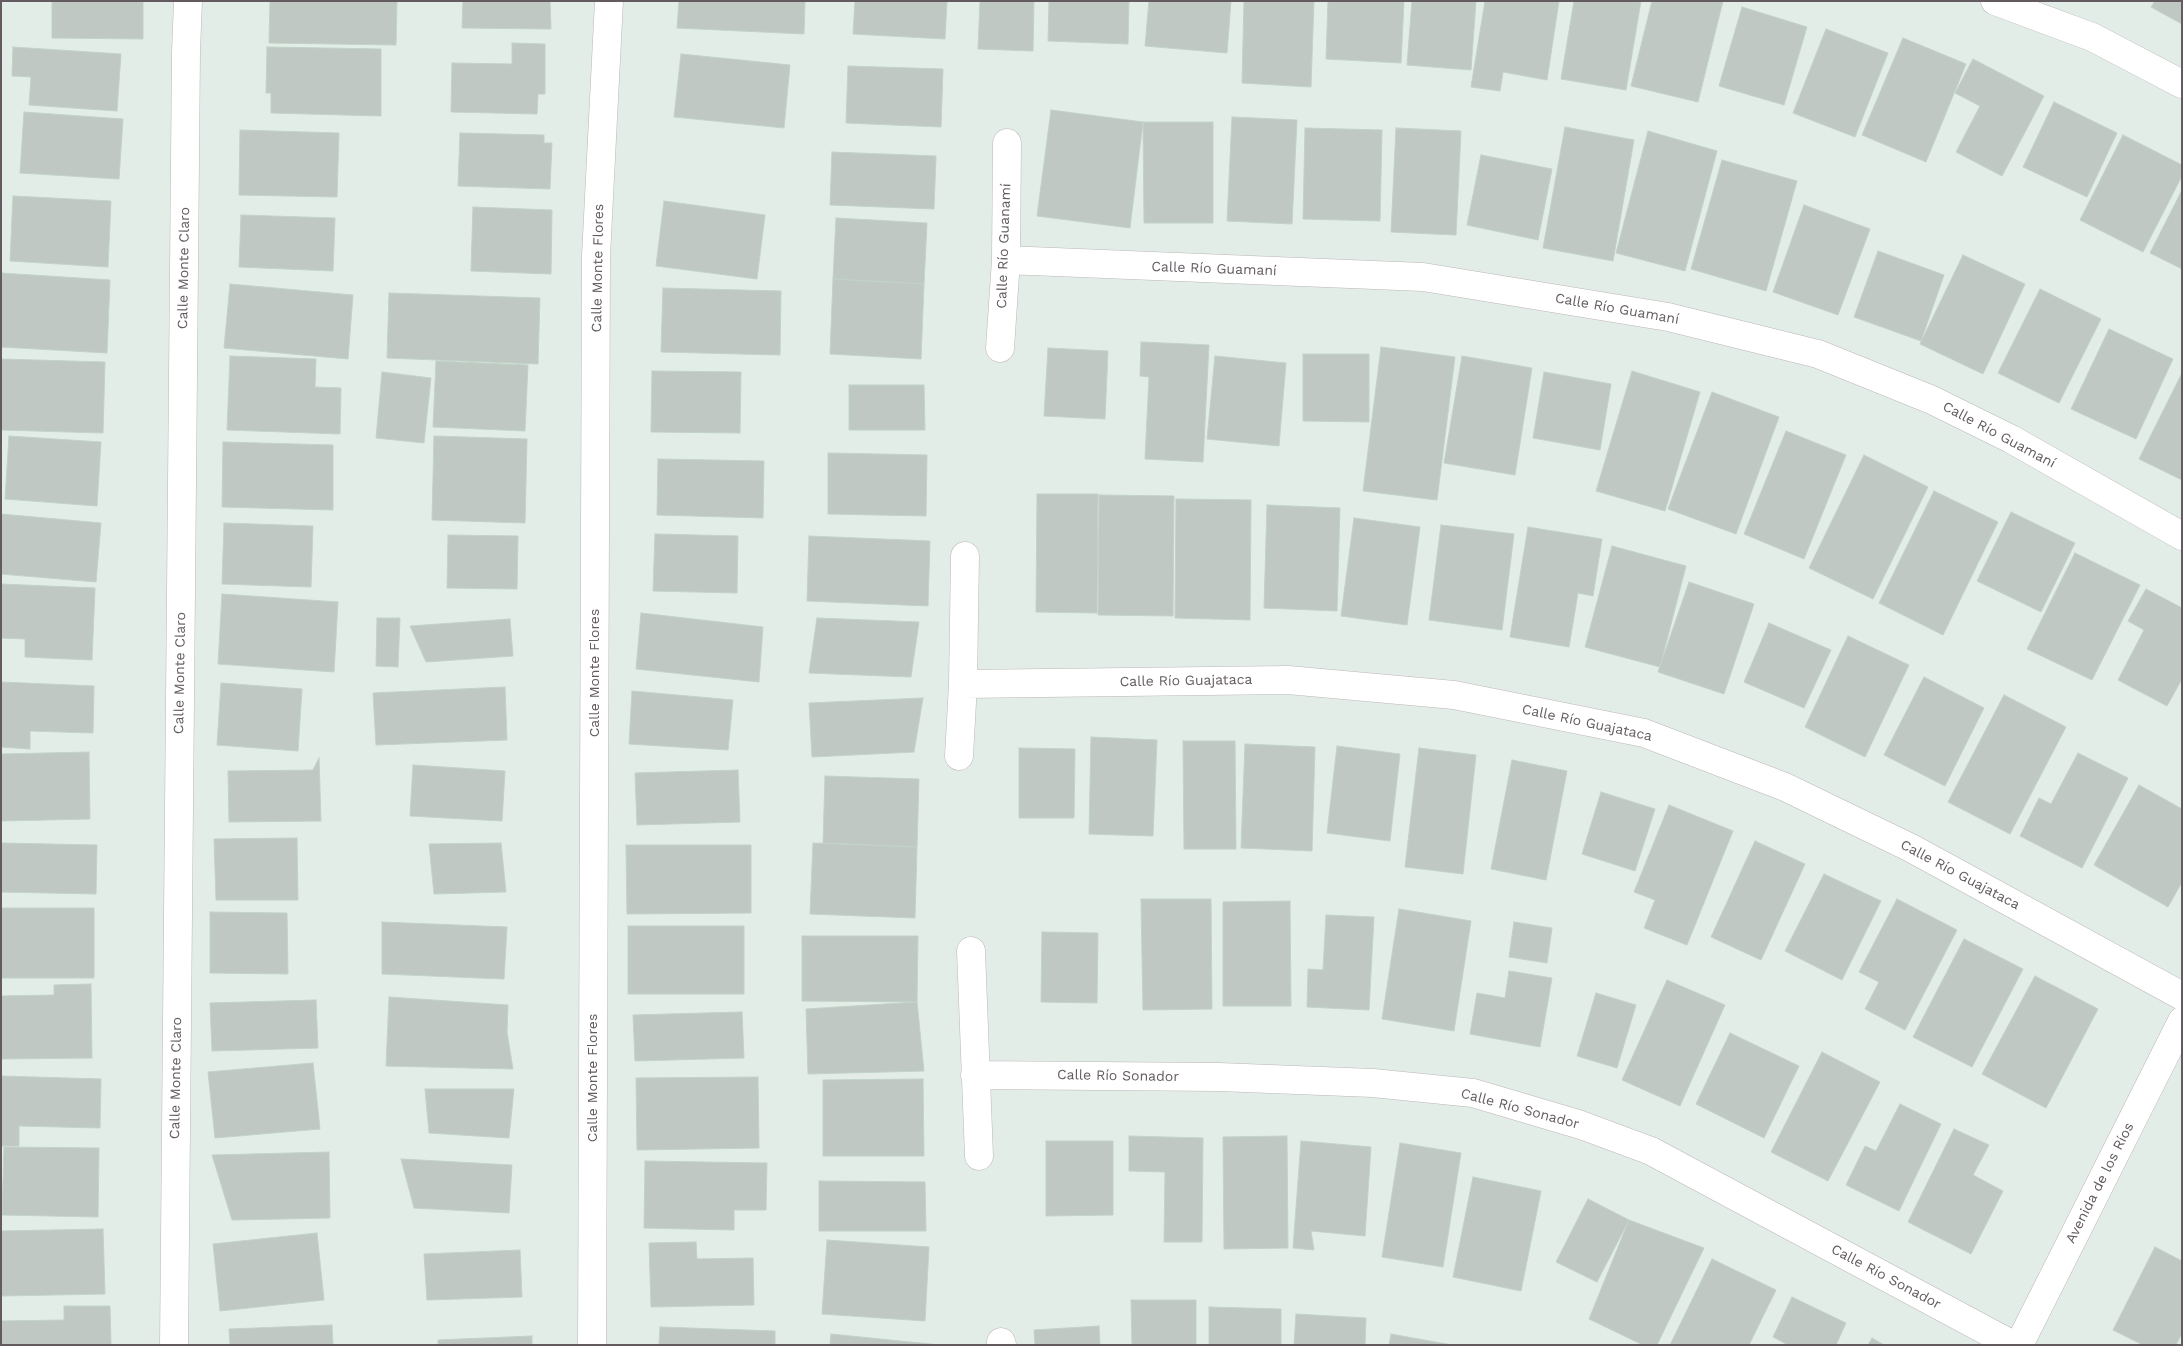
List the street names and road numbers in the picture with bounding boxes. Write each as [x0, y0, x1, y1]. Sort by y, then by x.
street label: Calle Río Guanamí [993, 183, 1015, 309]
street label: Calle Monte Flores [588, 204, 608, 332]
street label: Calle Monte Claro [175, 207, 193, 329]
street label: Calle Río Guamaní [1151, 258, 1277, 280]
street label: Calle Río Guamaní [1554, 290, 1680, 328]
street label: Calle Río Guamaní [1940, 398, 2058, 472]
street label: Calle Monte Flores [587, 609, 603, 737]
street label: Calle Monte Claro [171, 612, 189, 734]
street label: Calle Río Guajataca [1120, 671, 1252, 691]
street label: Calle Río Guajataca [1520, 701, 1654, 745]
street label: Calle Río Guajataca [1897, 836, 2023, 914]
street label: Calle Monte Flores [585, 1014, 601, 1142]
street label: Calle Monte Claro [167, 1017, 185, 1139]
street label: Calle Río Sonador [1057, 1067, 1179, 1085]
street label: Calle Río Sonador [1459, 1085, 1581, 1133]
street label: Avenida de los Ríos [2062, 1120, 2138, 1246]
street label: Calle Río Sonador [1828, 1241, 1944, 1313]

